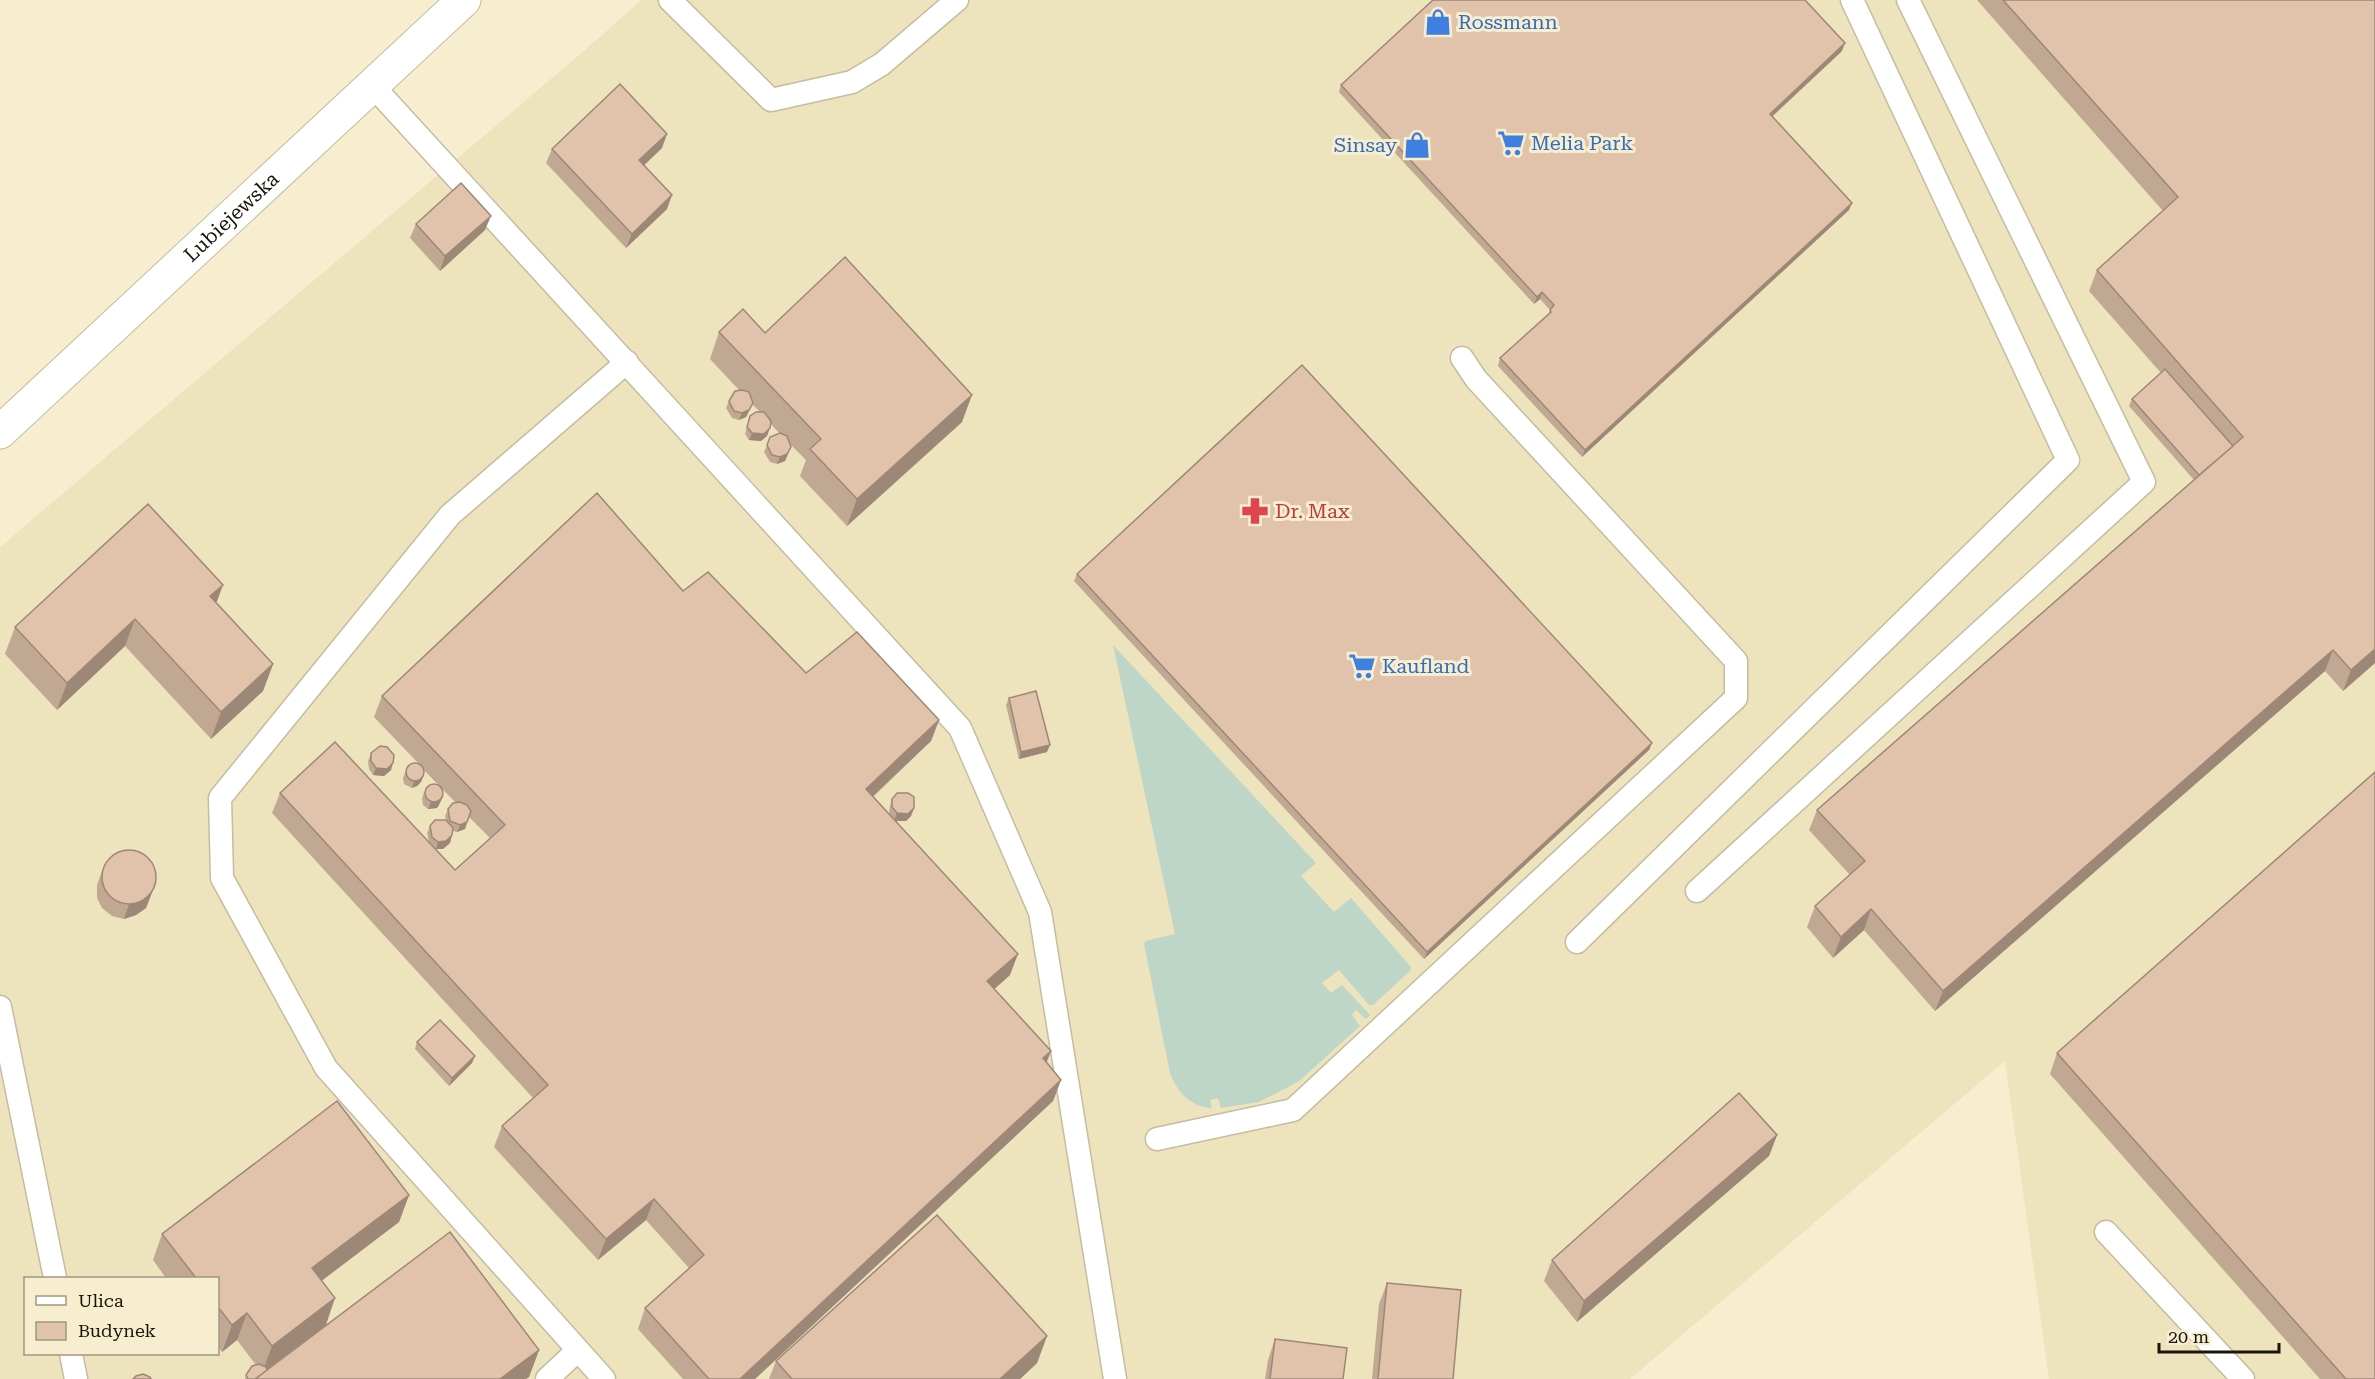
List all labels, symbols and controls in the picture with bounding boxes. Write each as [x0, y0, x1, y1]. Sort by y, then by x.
shop icon: Rossmann [1423, 7, 1453, 37]
place label: Rossmann [1458, 10, 1558, 34]
supermarket icon: Melia Park [1496, 128, 1526, 158]
shop icon: Sinsay [1402, 130, 1432, 160]
place label: Melia Park [1531, 131, 1633, 155]
place label: Sinsay [1334, 133, 1397, 157]
street label: Lubiejewska [179, 167, 284, 267]
pharmacy icon: Dr. Max [1240, 496, 1270, 526]
place label: Dr. Max [1275, 499, 1350, 523]
supermarket icon: Kaufland [1347, 651, 1377, 681]
place label: Kaufland [1382, 654, 1470, 678]
legend [24, 1277, 219, 1355]
text: Ulica [78, 1290, 124, 1311]
scale bar [2159, 1316, 2279, 1354]
text: Budynek [78, 1320, 156, 1341]
text: 20 m [2168, 1326, 2209, 1347]

